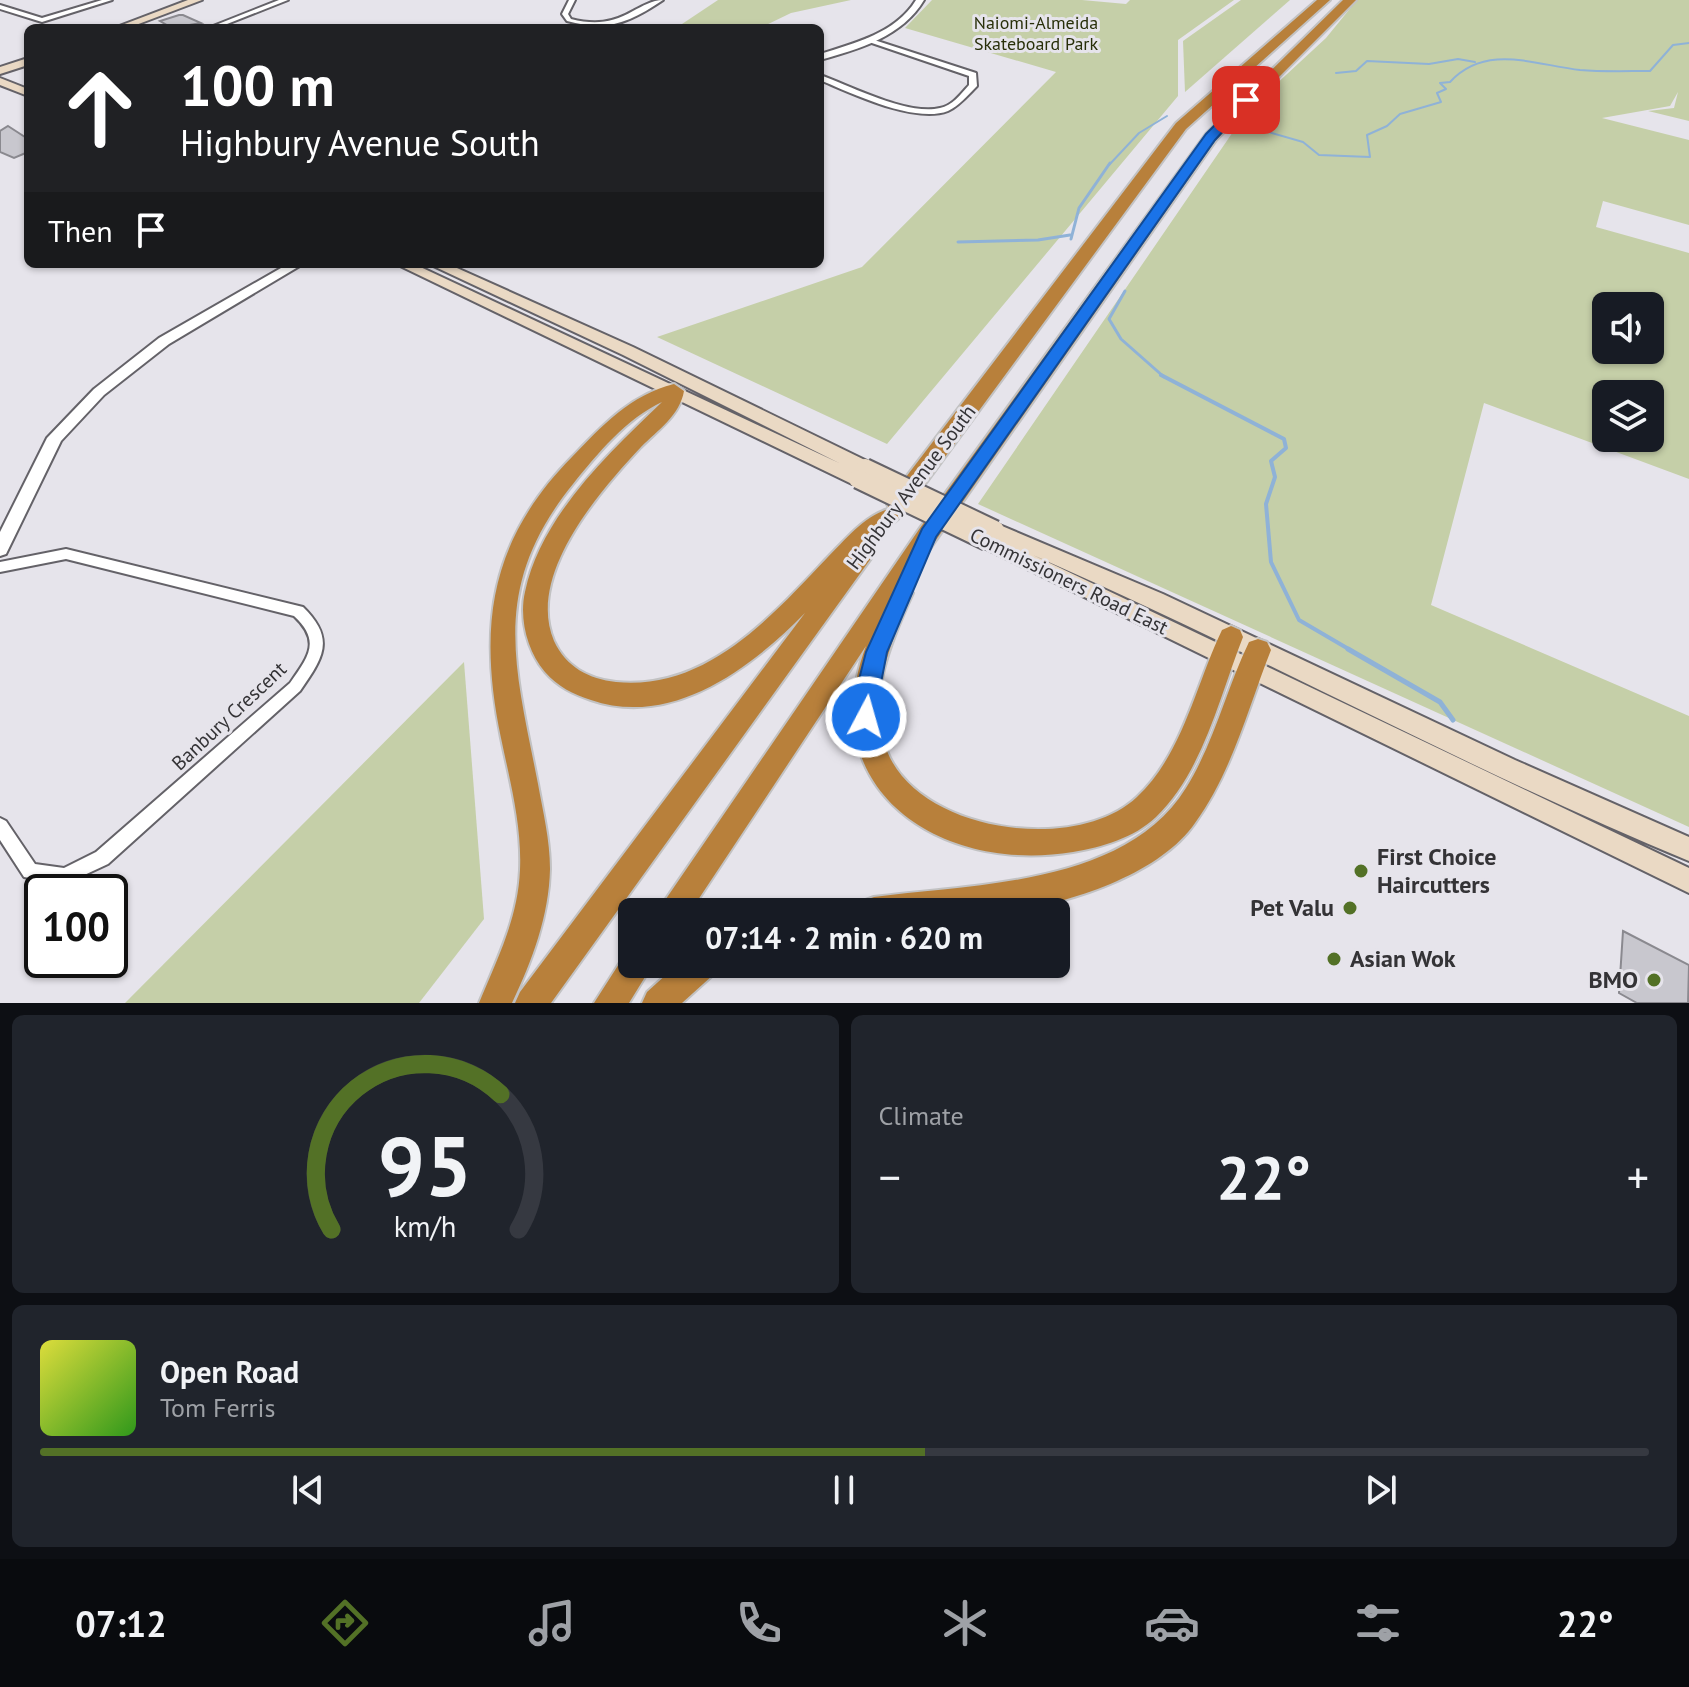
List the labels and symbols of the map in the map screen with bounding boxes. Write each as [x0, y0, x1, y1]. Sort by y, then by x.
park label: Naiomi-Almeida Skateboard Park [974, 11, 1098, 55]
pin [1212, 66, 1280, 134]
street label: Highbury Avenue South [840, 399, 982, 575]
street label: Commissioners Road East [966, 522, 1173, 640]
street label: Banbury Crescent [166, 656, 292, 776]
position arrow [824, 675, 908, 759]
place label: First Choice Haircutters [1377, 841, 1496, 900]
marker: First Choice Haircutters [1352, 862, 1370, 880]
speed limit sign: 100 [24, 874, 128, 978]
place label: Pet Valu [1250, 892, 1334, 923]
marker: Pet Valu [1341, 899, 1359, 917]
place label: Asian Wok [1350, 943, 1456, 974]
marker: Asian Wok [1325, 950, 1343, 968]
place label: BMO [1589, 964, 1638, 995]
marker: BMO [1645, 971, 1663, 989]

